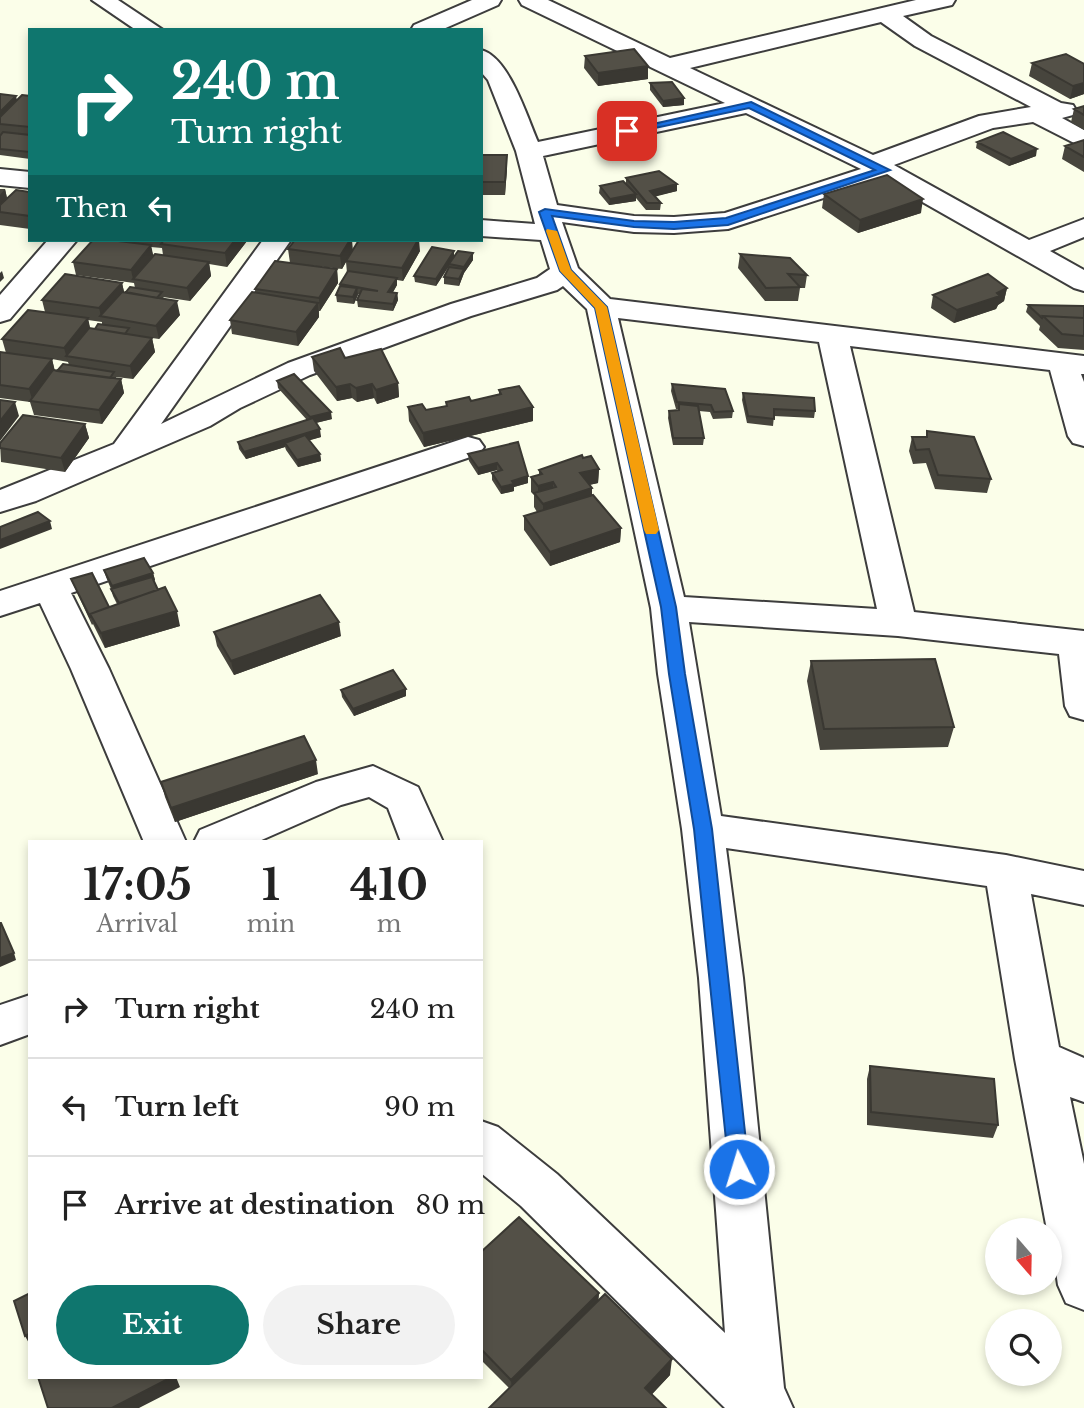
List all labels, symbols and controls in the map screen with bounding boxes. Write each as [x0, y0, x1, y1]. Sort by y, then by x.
text: 240 m [171, 51, 340, 112]
icon: right [56, 56, 147, 147]
pin [597, 101, 657, 161]
text: Turn right [171, 112, 342, 152]
icon: arrive [608, 112, 646, 150]
icon: left [142, 189, 180, 227]
text: Then [56, 192, 128, 224]
text: 17:05 [83, 859, 192, 911]
text: 1 [262, 859, 280, 911]
text: 410 [350, 859, 428, 911]
text: Arrival [97, 910, 178, 938]
text: min [247, 910, 295, 938]
text: m [377, 910, 401, 938]
icon: right [56, 990, 94, 1028]
text: Turn right [115, 993, 260, 1025]
text: 240 m [370, 993, 455, 1025]
icon: left [56, 1088, 94, 1126]
text: Turn left [115, 1091, 239, 1123]
text: 90 m [384, 1091, 455, 1123]
position arrow [702, 1132, 776, 1206]
icon: arrive [56, 1186, 94, 1224]
text: Arrive at destination [115, 1189, 395, 1221]
text: 80 m [416, 1189, 485, 1221]
north arrow [985, 1218, 1062, 1295]
map controls [985, 1218, 1062, 1386]
button: Exit [56, 1285, 249, 1365]
button: Share [263, 1285, 455, 1365]
button: search [985, 1309, 1062, 1386]

